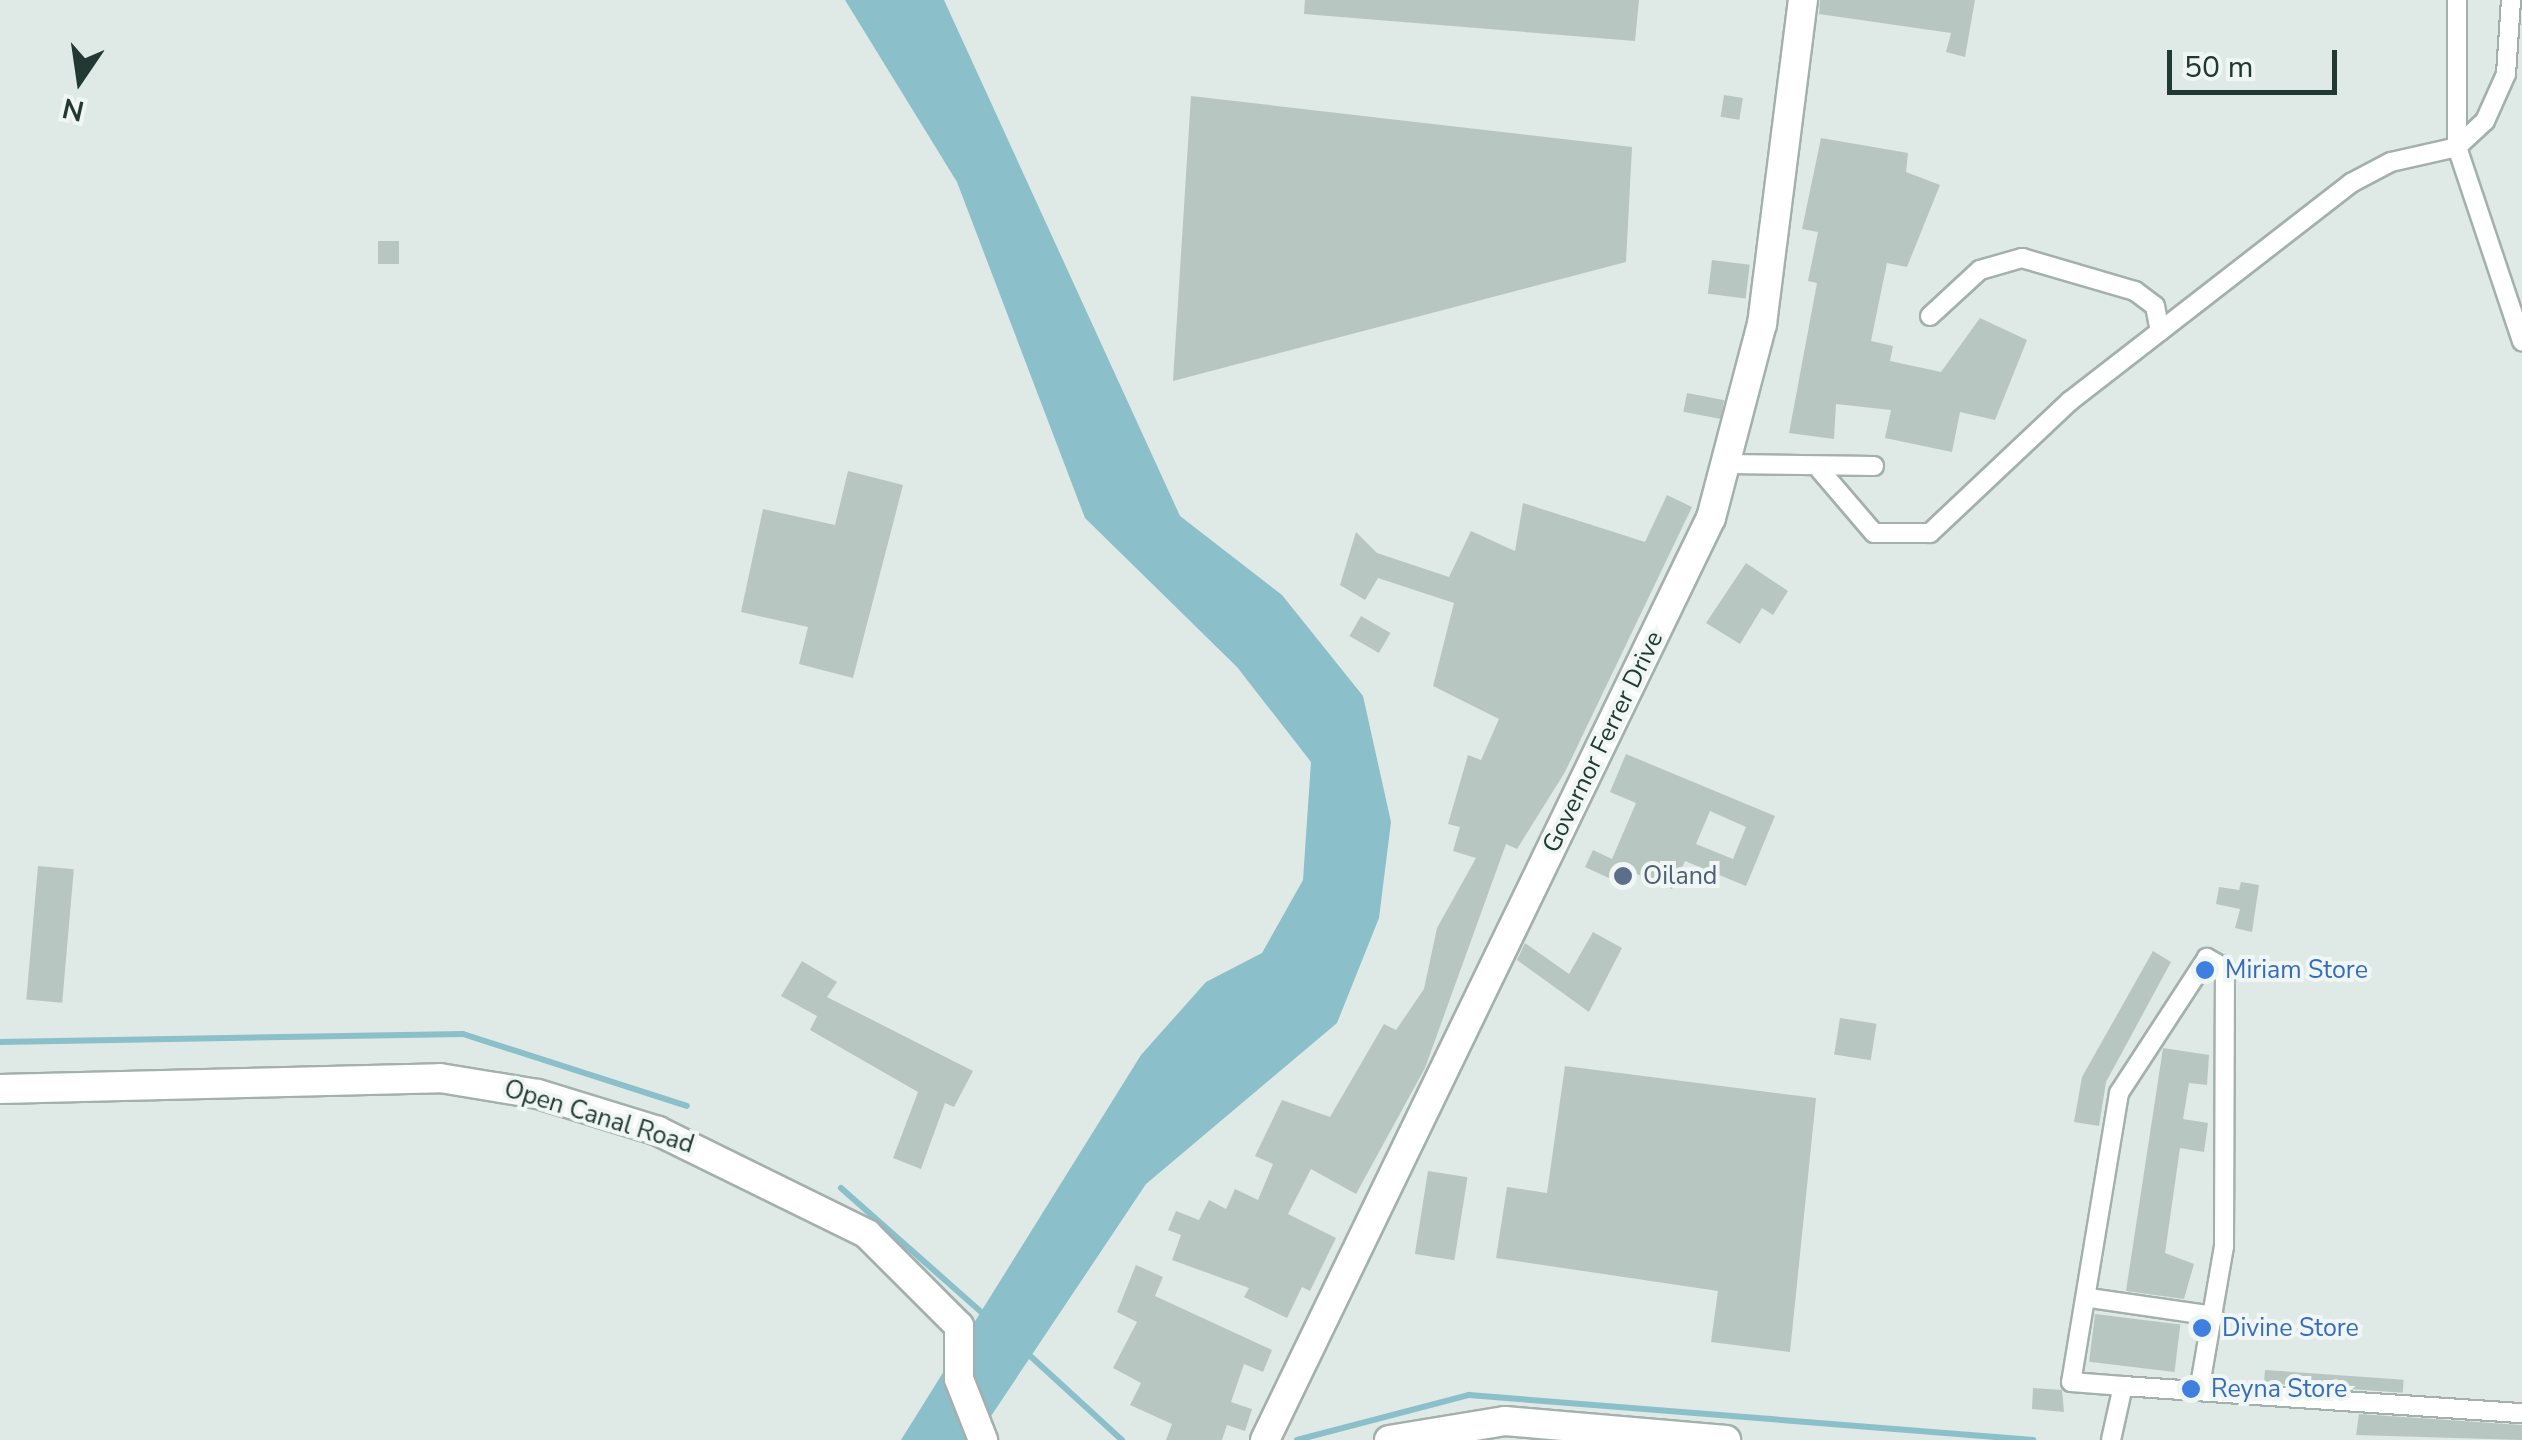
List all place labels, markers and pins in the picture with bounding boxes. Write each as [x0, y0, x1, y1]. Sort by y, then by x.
place label: Oiland [1643, 861, 1717, 891]
marker: Oiland [1612, 865, 1634, 887]
place label: Miriam Store [2225, 955, 2368, 985]
marker: Miriam Store [2194, 959, 2216, 981]
place label: Divine Store [2222, 1313, 2359, 1343]
marker: Divine Store [2191, 1317, 2213, 1339]
place label: Reyna Store [2211, 1374, 2347, 1404]
marker: Reyna Store [2180, 1378, 2202, 1400]

